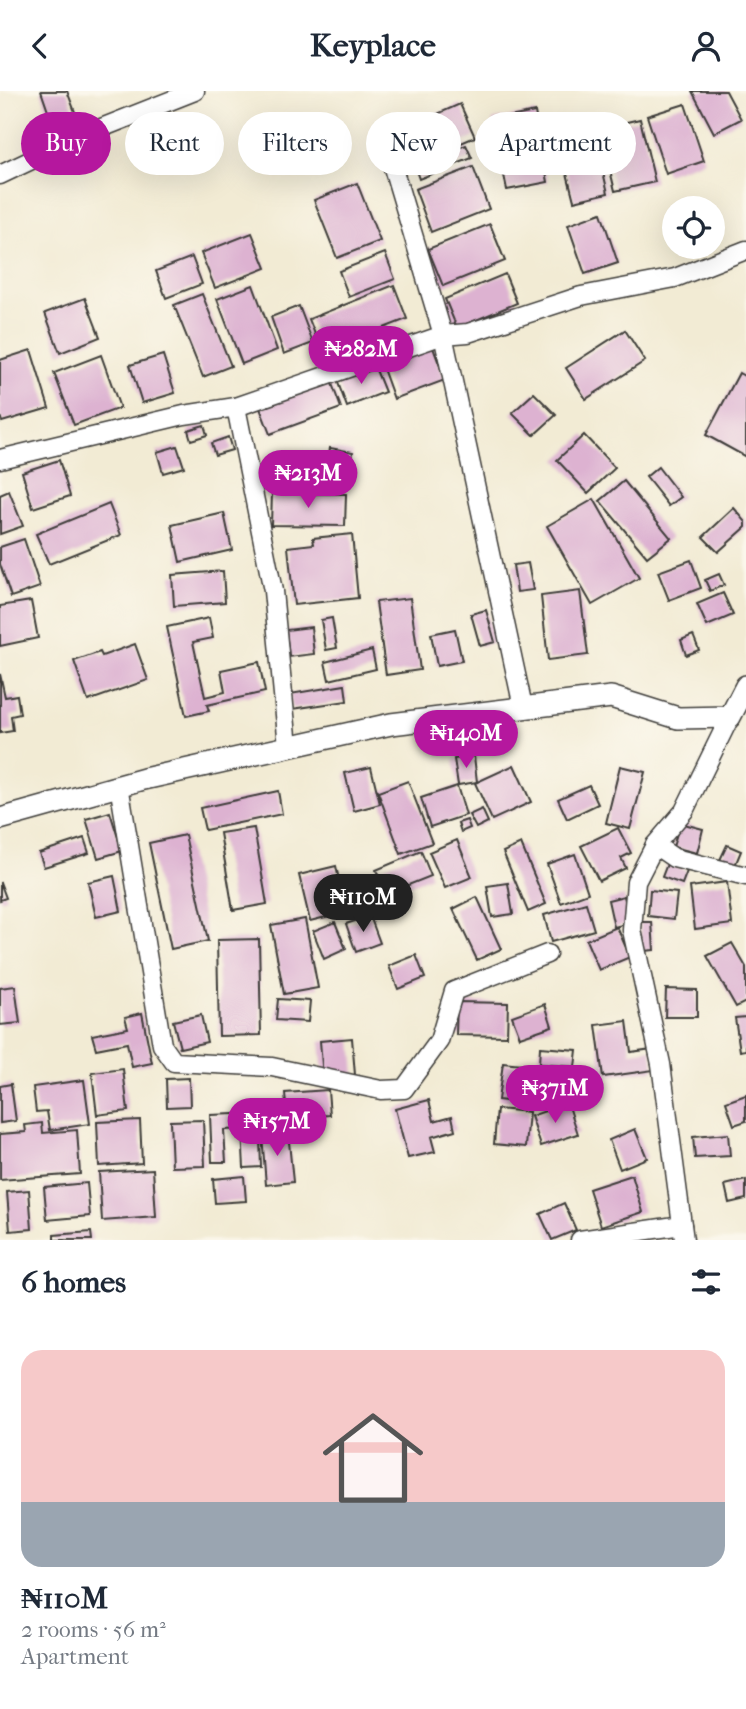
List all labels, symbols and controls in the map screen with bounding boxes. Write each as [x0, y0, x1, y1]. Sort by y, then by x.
icon: back [21, 27, 59, 65]
text: Keyplace [310, 27, 436, 64]
icon: person [687, 27, 725, 65]
chip: Buy [21, 112, 111, 175]
chip: Rent [125, 112, 224, 175]
chip: Filters [238, 112, 352, 175]
chip: New [366, 112, 461, 175]
chip: Apartment [475, 112, 636, 175]
map controls [662, 196, 725, 259]
button: locate [662, 196, 725, 259]
pin: ₦282M [312, 327, 410, 386]
text: ₦282M [325, 335, 397, 362]
pin: ₦213M [259, 451, 357, 510]
text: ₦213M [274, 459, 342, 486]
pin: ₦140M [417, 711, 515, 770]
text: ₦140M [430, 719, 502, 746]
pin: ₦110M [314, 875, 412, 934]
text: ₦110M [330, 883, 396, 910]
pin: ₦371M [506, 1065, 604, 1125]
text: ₦371M [522, 1074, 588, 1101]
pin: ₦157M [228, 1098, 326, 1158]
text: ₦157M [244, 1107, 310, 1134]
icon: filters [687, 1263, 725, 1301]
text: 6 homes [21, 1265, 126, 1300]
icon: home [310, 1395, 436, 1521]
text: ₦110M [21, 1581, 108, 1616]
text: 2 rooms · 56 m² [21, 1616, 166, 1643]
text: Apartment [21, 1643, 129, 1670]

